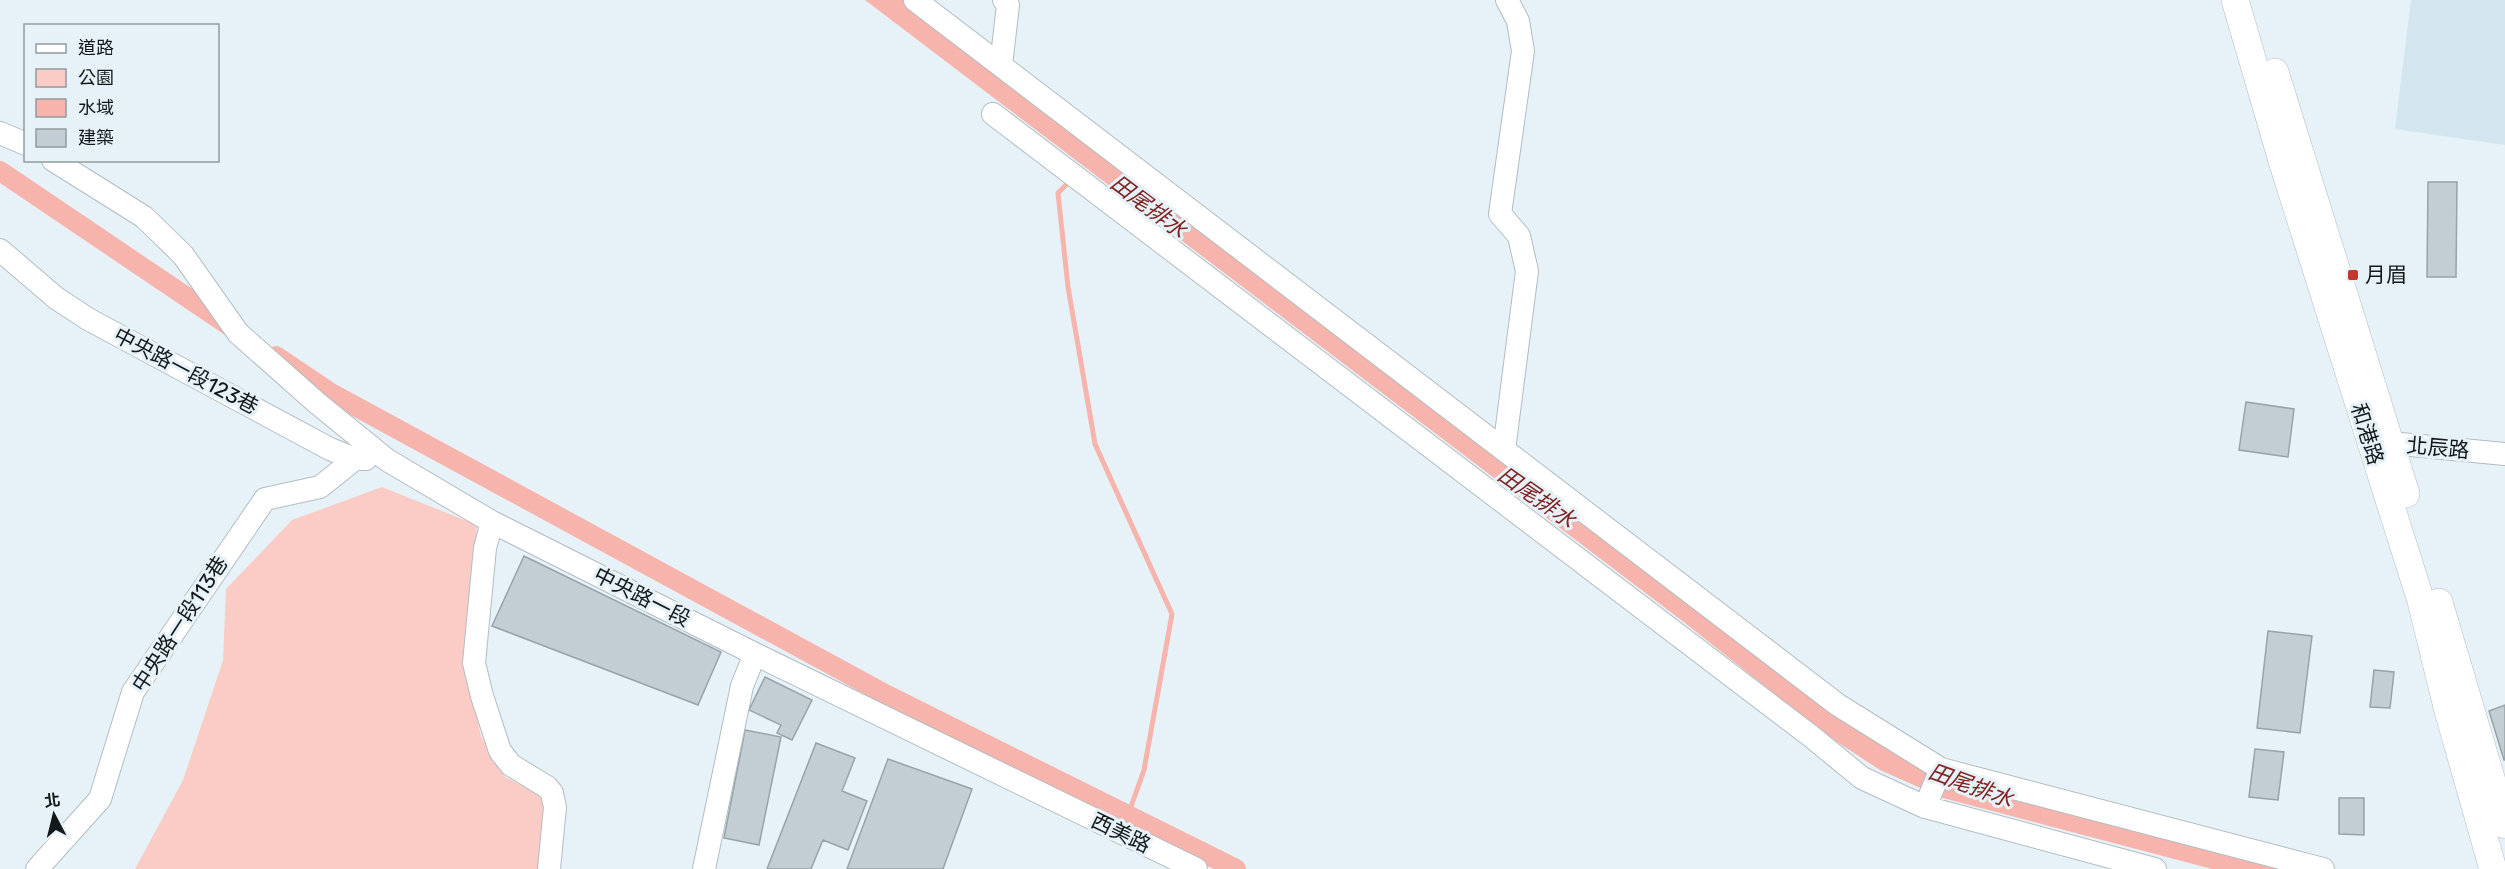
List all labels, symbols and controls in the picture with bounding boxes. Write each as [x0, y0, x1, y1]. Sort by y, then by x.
legend [24, 24, 219, 162]
text: 道路 [78, 37, 114, 59]
text: 公園 [78, 67, 114, 89]
text: 水域 [78, 97, 114, 119]
text: 建築 [78, 127, 114, 149]
water label: 田尾排水 [1105, 169, 1193, 244]
place label: 月眉 [2365, 262, 2407, 287]
marker: 月眉 [2346, 268, 2360, 282]
street label: 中央路一段123巷 [110, 322, 263, 419]
street label: 和港路 [2346, 400, 2389, 468]
street label: 北辰路 [2406, 432, 2471, 463]
water label: 田尾排水 [1493, 461, 1581, 534]
street label: 中央路一段113巷 [126, 551, 233, 696]
street label: 中央路一段 [590, 562, 695, 632]
water label: 田尾排水 [1925, 758, 2018, 814]
north arrow [24, 785, 84, 845]
text: 北 [43, 790, 61, 811]
street label: 西美路 [1087, 808, 1155, 858]

